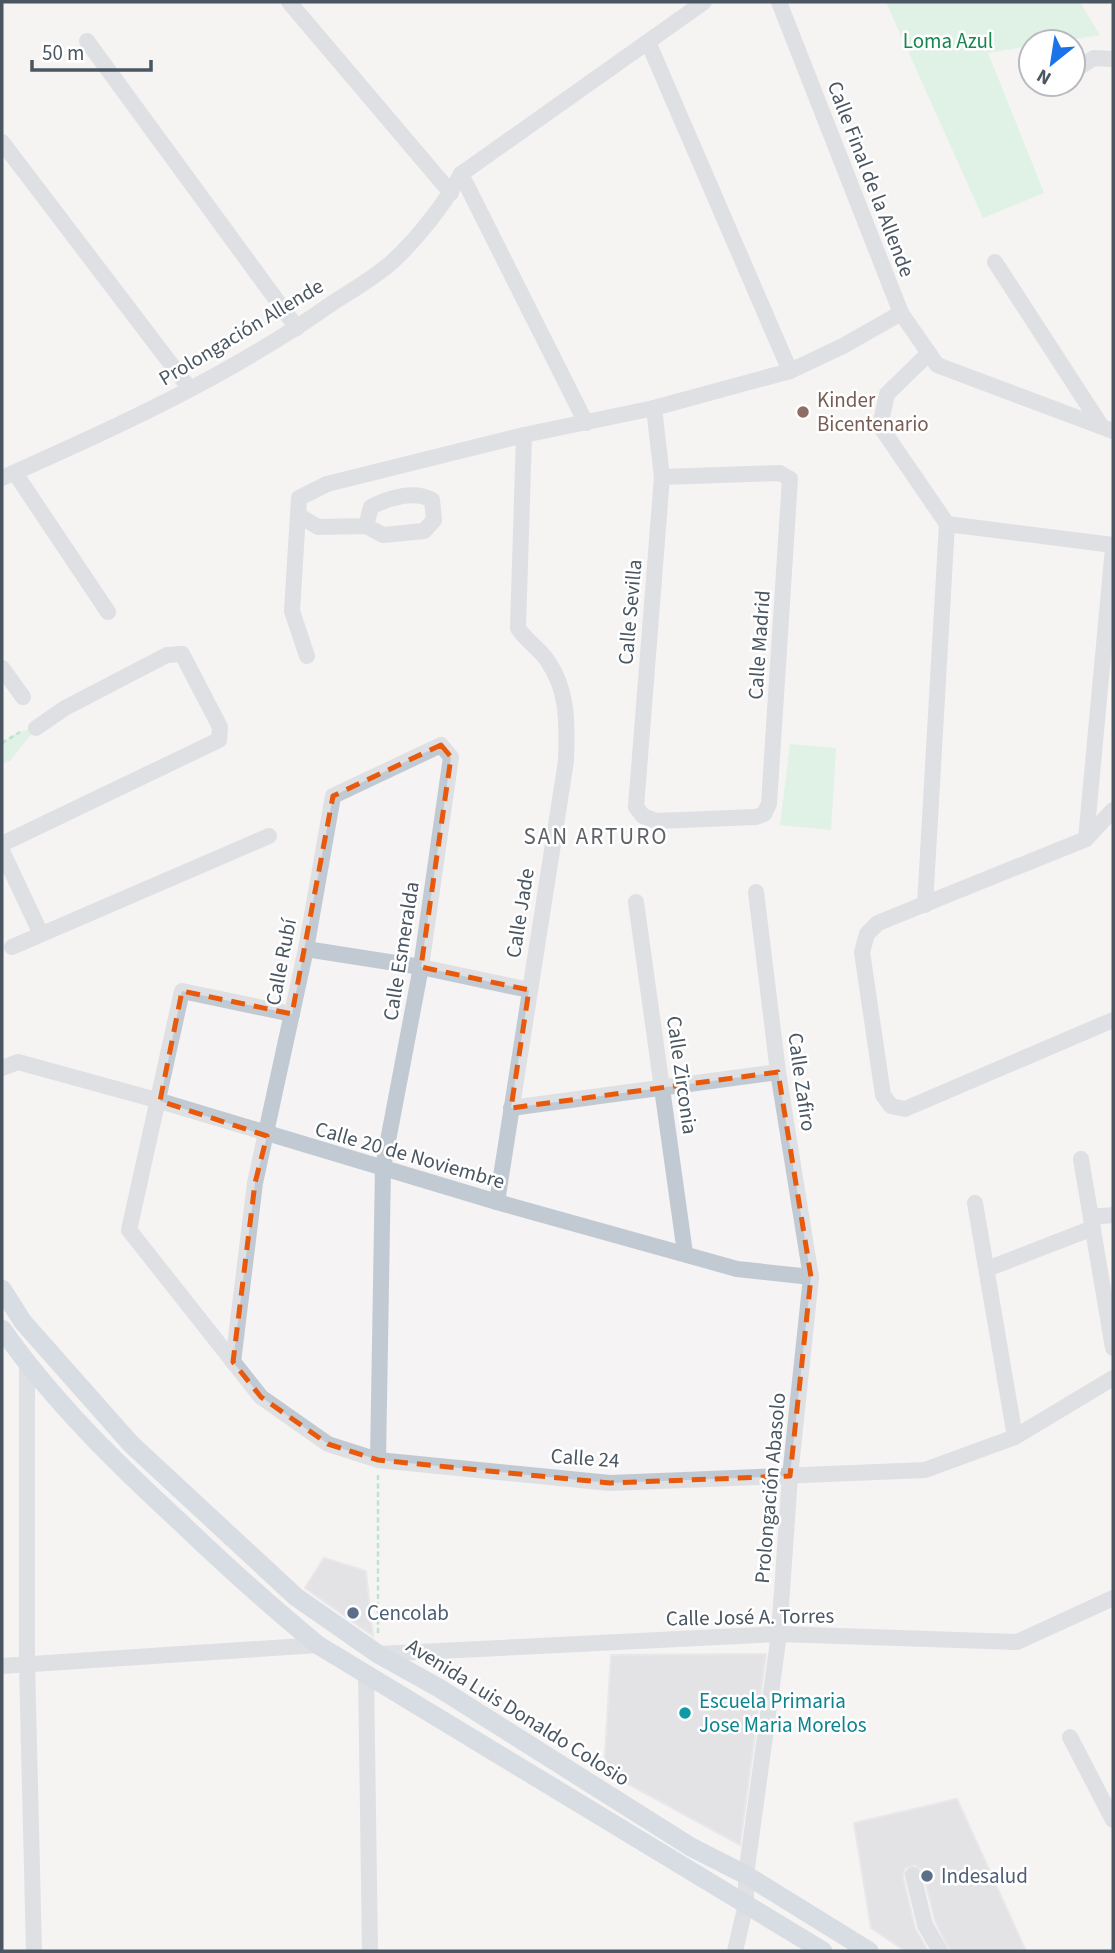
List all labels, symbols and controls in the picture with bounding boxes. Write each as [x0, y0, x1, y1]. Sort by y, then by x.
park label: Loma Azul [903, 26, 993, 56]
scale bar [32, 28, 150, 72]
north arrow [1017, 28, 1087, 98]
text: 50 m [42, 38, 84, 68]
text: N [1032, 62, 1056, 91]
street label: Calle Final de la Allende [820, 77, 922, 281]
street label: Prolongación Allende [153, 271, 329, 393]
place label: Kinder Bicentenario [817, 385, 929, 439]
marker: Kinder Bicentenario [795, 404, 811, 420]
street label: Calle Sevilla [610, 558, 650, 666]
street label: Calle Madrid [740, 589, 778, 701]
district label: SAN ARTURO [523, 820, 669, 853]
street label: Calle Jade [498, 866, 542, 960]
street label: Calle Esmeralda [375, 879, 427, 1023]
street label: Calle Rubí [258, 915, 304, 1008]
street label: Calle Zirconia [659, 1014, 705, 1136]
street label: Calle Zafiro [780, 1031, 824, 1133]
street label: Calle 20 de Noviembre [312, 1114, 508, 1196]
street label: Prolongación Abasolo [747, 1391, 793, 1585]
street label: Calle 24 [550, 1441, 620, 1475]
place label: Cencolab [367, 1598, 449, 1628]
street label: Calle José A. Torres [666, 1601, 835, 1633]
marker: Cencolab [345, 1605, 361, 1621]
street label: Avenida Luis Donaldo Colosio [400, 1631, 636, 1793]
place label: Escuela Primaria Jose Maria Morelos [699, 1686, 867, 1740]
marker: Escuela Primaria Jose Maria Morelos [677, 1705, 693, 1721]
place label: Indesalud [941, 1861, 1028, 1891]
marker: Indesalud [919, 1868, 935, 1884]

